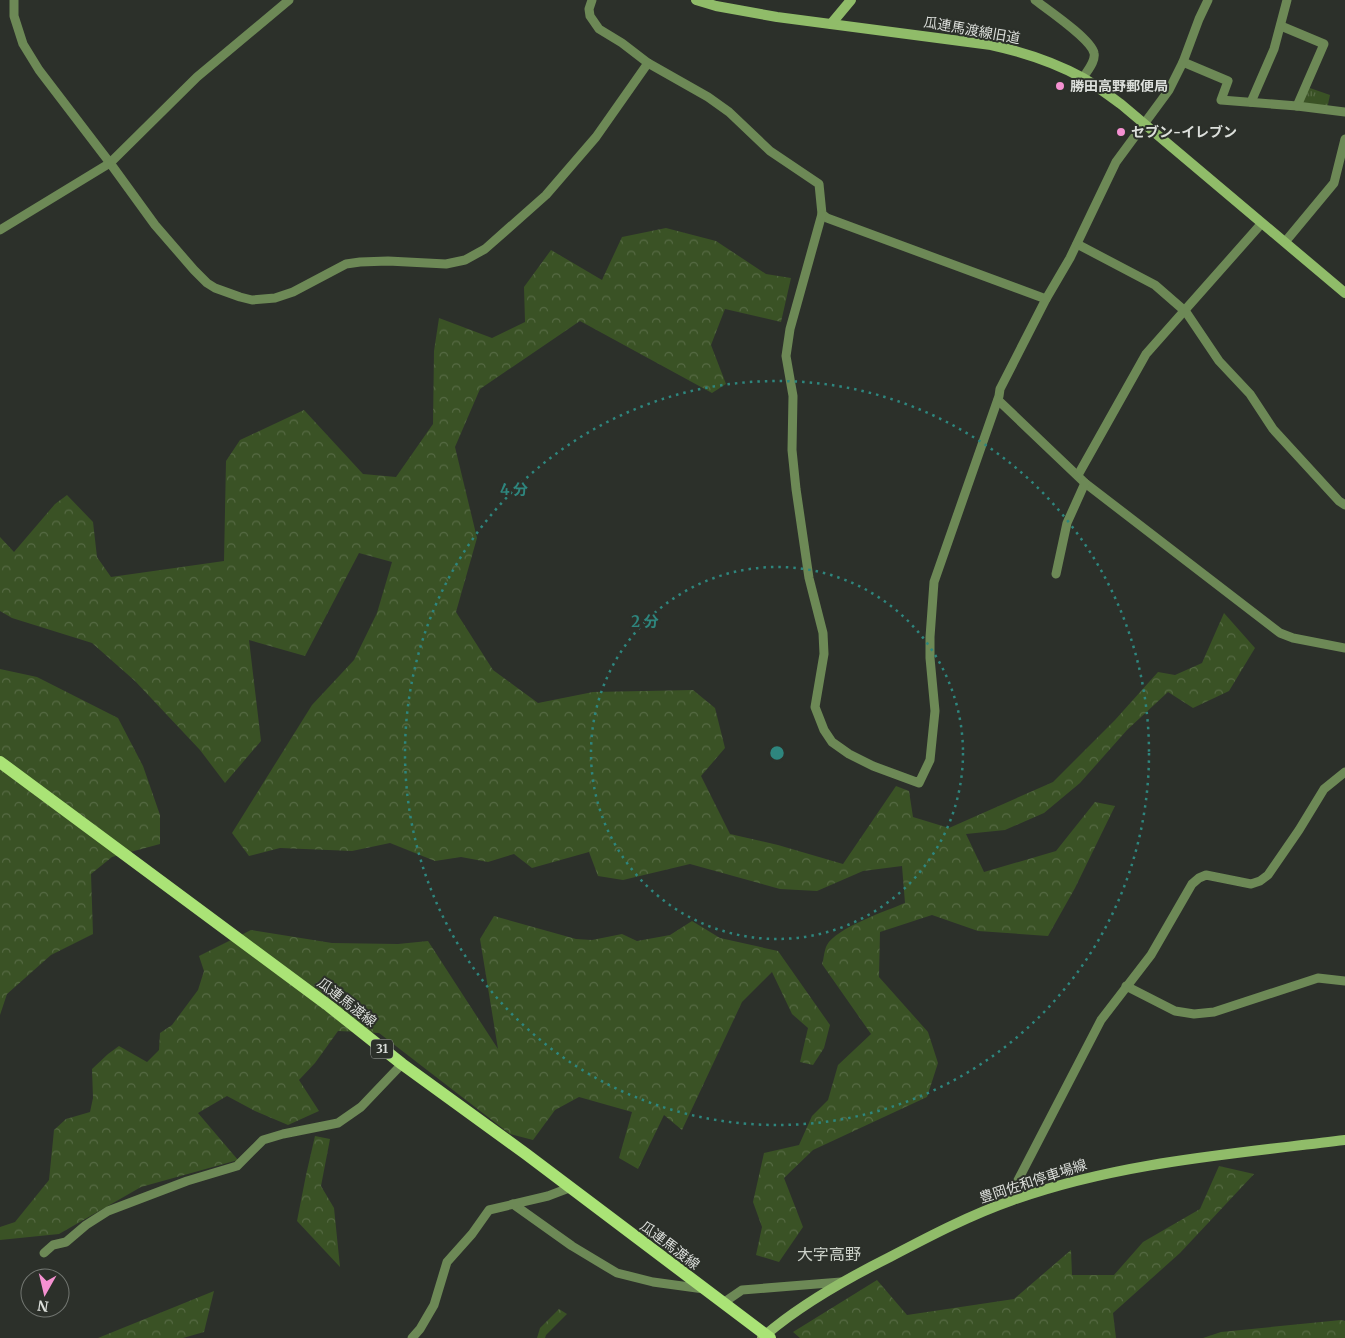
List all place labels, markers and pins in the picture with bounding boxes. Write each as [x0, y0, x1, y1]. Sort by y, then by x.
place label: 勝田高野郵便局 [1070, 77, 1168, 95]
marker: 勝田高野郵便局 [1054, 80, 1066, 92]
place label: セブン-イレブン [1131, 123, 1237, 141]
marker: セブン-イレブン [1115, 126, 1127, 138]
centre of rings [768, 744, 786, 762]

